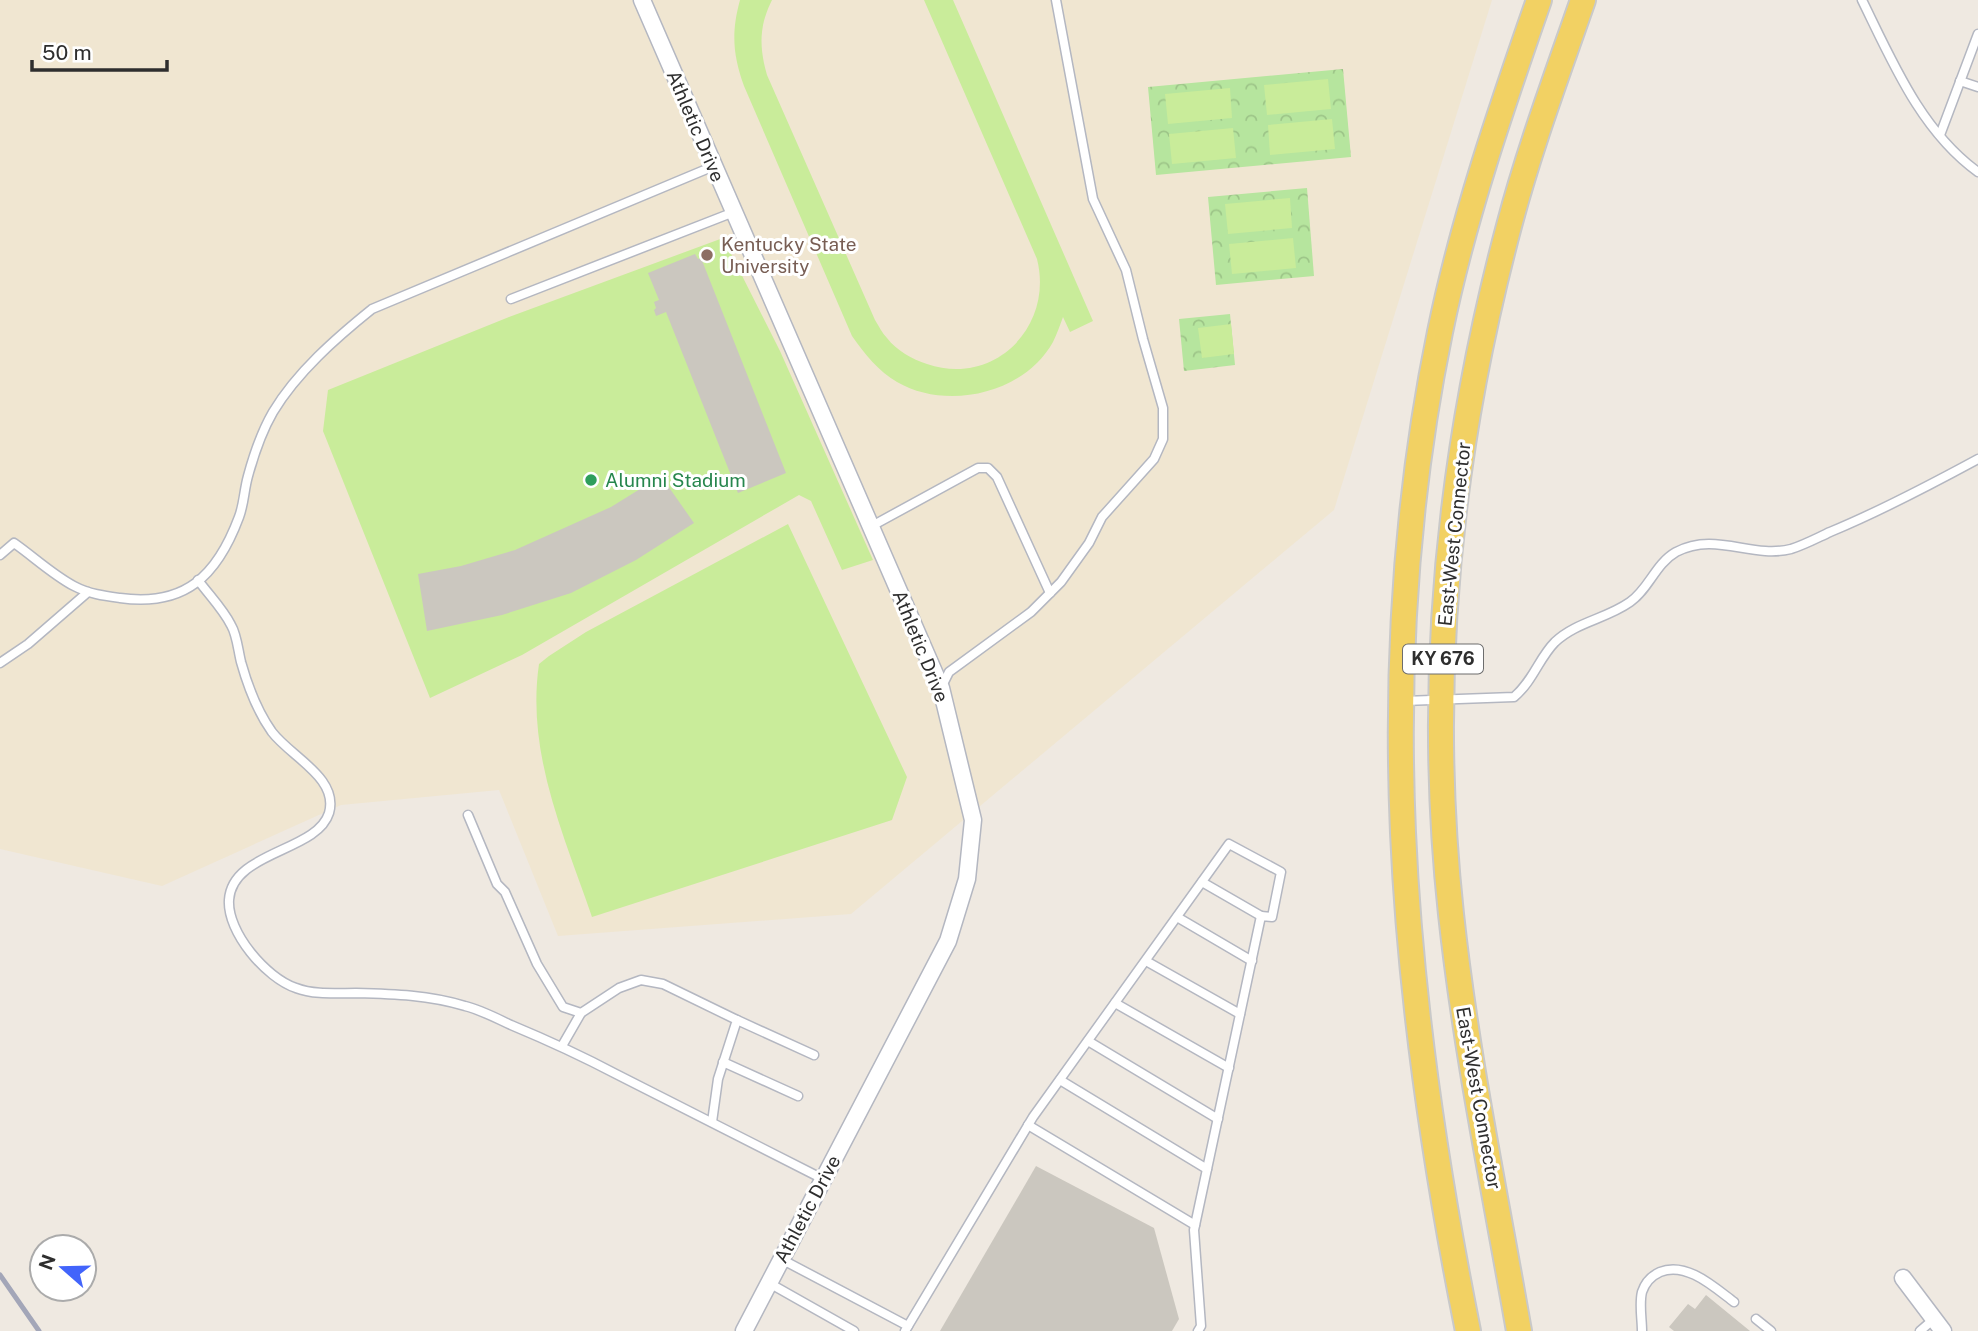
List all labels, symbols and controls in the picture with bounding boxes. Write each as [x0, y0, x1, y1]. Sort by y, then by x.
scale bar [32, 28, 166, 72]
text: 50 m [42, 40, 92, 65]
street label: Athletic Drive [663, 67, 729, 185]
place label: Kentucky State University [721, 233, 857, 277]
marker: Kentucky State University [699, 247, 715, 263]
street label: East-West Connector [1433, 441, 1475, 627]
place label: Alumni Stadium [605, 469, 746, 491]
marker: Alumni Stadium [583, 472, 599, 488]
street label: Athletic Drive [889, 587, 953, 705]
road number: KY 676 [1403, 644, 1483, 674]
street label: East-West Connector [1452, 1005, 1506, 1191]
street label: Athletic Drive [769, 1151, 845, 1267]
north arrow [28, 1233, 98, 1303]
text: N [34, 1251, 60, 1273]

